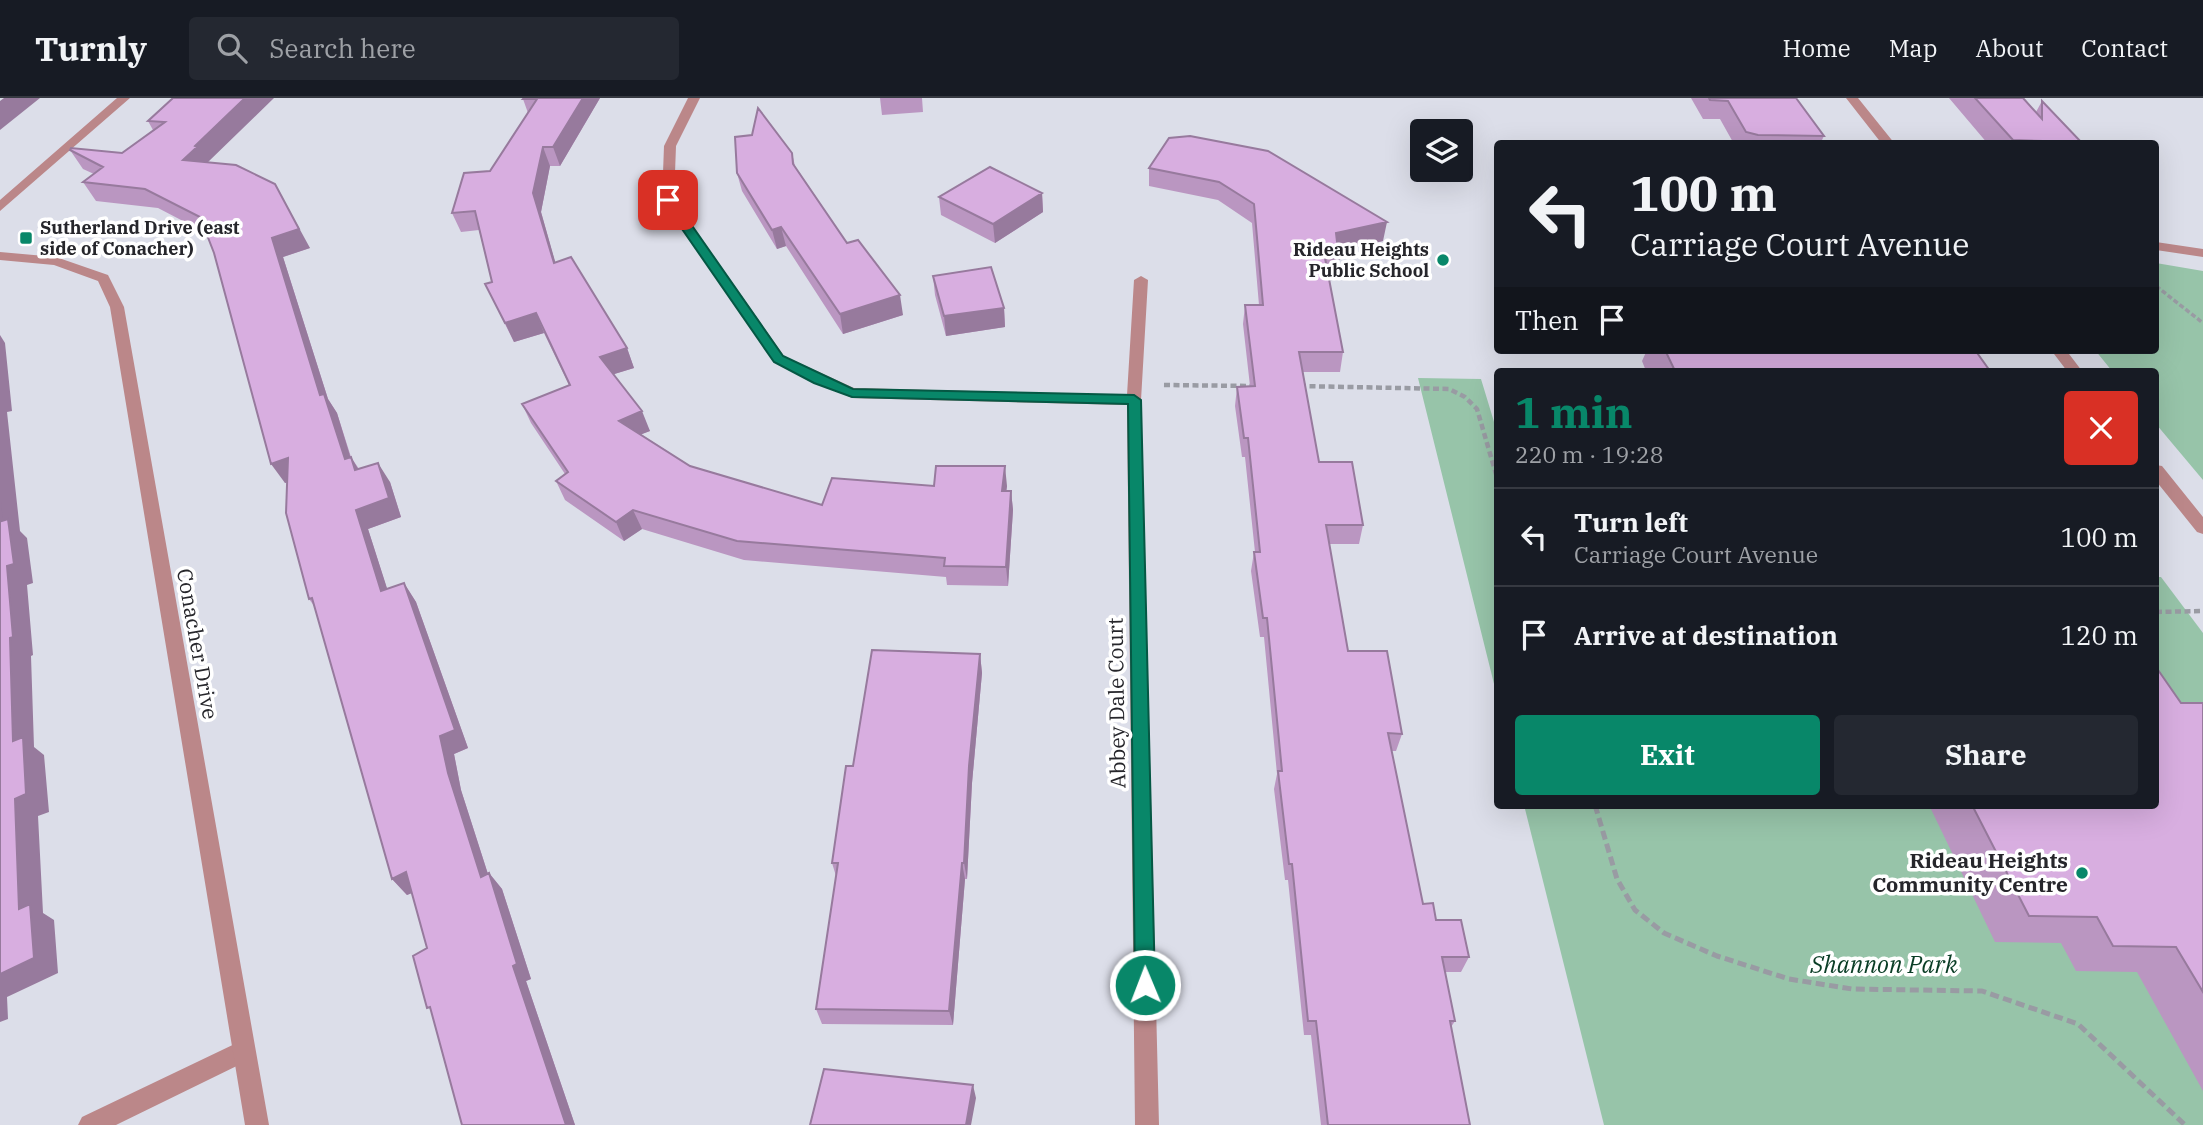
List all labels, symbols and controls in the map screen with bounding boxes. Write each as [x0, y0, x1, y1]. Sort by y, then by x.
search box [189, 17, 679, 80]
text: Turnly [35, 27, 147, 70]
icon: search [213, 29, 251, 67]
text: Search here [269, 31, 416, 65]
text: Home [1783, 32, 1851, 64]
text: Map [1889, 32, 1937, 64]
text: About [1975, 32, 2043, 64]
text: Contact [2081, 32, 2168, 64]
map controls [1410, 119, 1473, 182]
button: layers [1410, 119, 1473, 182]
text: 100 m [1630, 161, 1777, 224]
icon: left [1515, 168, 1606, 259]
pin [638, 170, 698, 230]
icon: arrive [649, 181, 687, 219]
place label: Sutherland Drive (east side of Conacher) [40, 216, 240, 260]
text: Carriage Court Avenue [1630, 223, 1969, 265]
marker: Sutherland Drive (east side of Conacher) [18, 230, 34, 246]
place label: Rideau Heights Public School [1293, 238, 1429, 282]
marker: Rideau Heights Public School [1435, 252, 1451, 268]
icon: arrive [1593, 301, 1631, 339]
text: Then [1515, 303, 1579, 337]
text: 1 min [1515, 385, 1633, 440]
button: close [2064, 391, 2138, 465]
text: 220 m · 19:28 [1515, 439, 1664, 469]
text: Turn left [1574, 505, 1688, 539]
icon: left [1515, 518, 1553, 556]
text: 100 m [2060, 520, 2138, 554]
text: Carriage Court Avenue [1574, 539, 1818, 569]
street label: Conacher Drive [171, 566, 225, 721]
icon: arrive [1515, 616, 1553, 654]
street label: Abbey Dale Court [1101, 617, 1131, 789]
text: Arrive at destination [1574, 618, 1838, 652]
text: 120 m [2060, 618, 2138, 652]
button: Exit [1515, 715, 1820, 795]
button: Share [1834, 715, 2138, 795]
place label: Rideau Heights Community Centre [1872, 846, 2068, 898]
marker: Rideau Heights Community Centre [2074, 865, 2090, 881]
position arrow [1108, 948, 1182, 1022]
park label: Shannon Park [1809, 948, 1958, 980]

